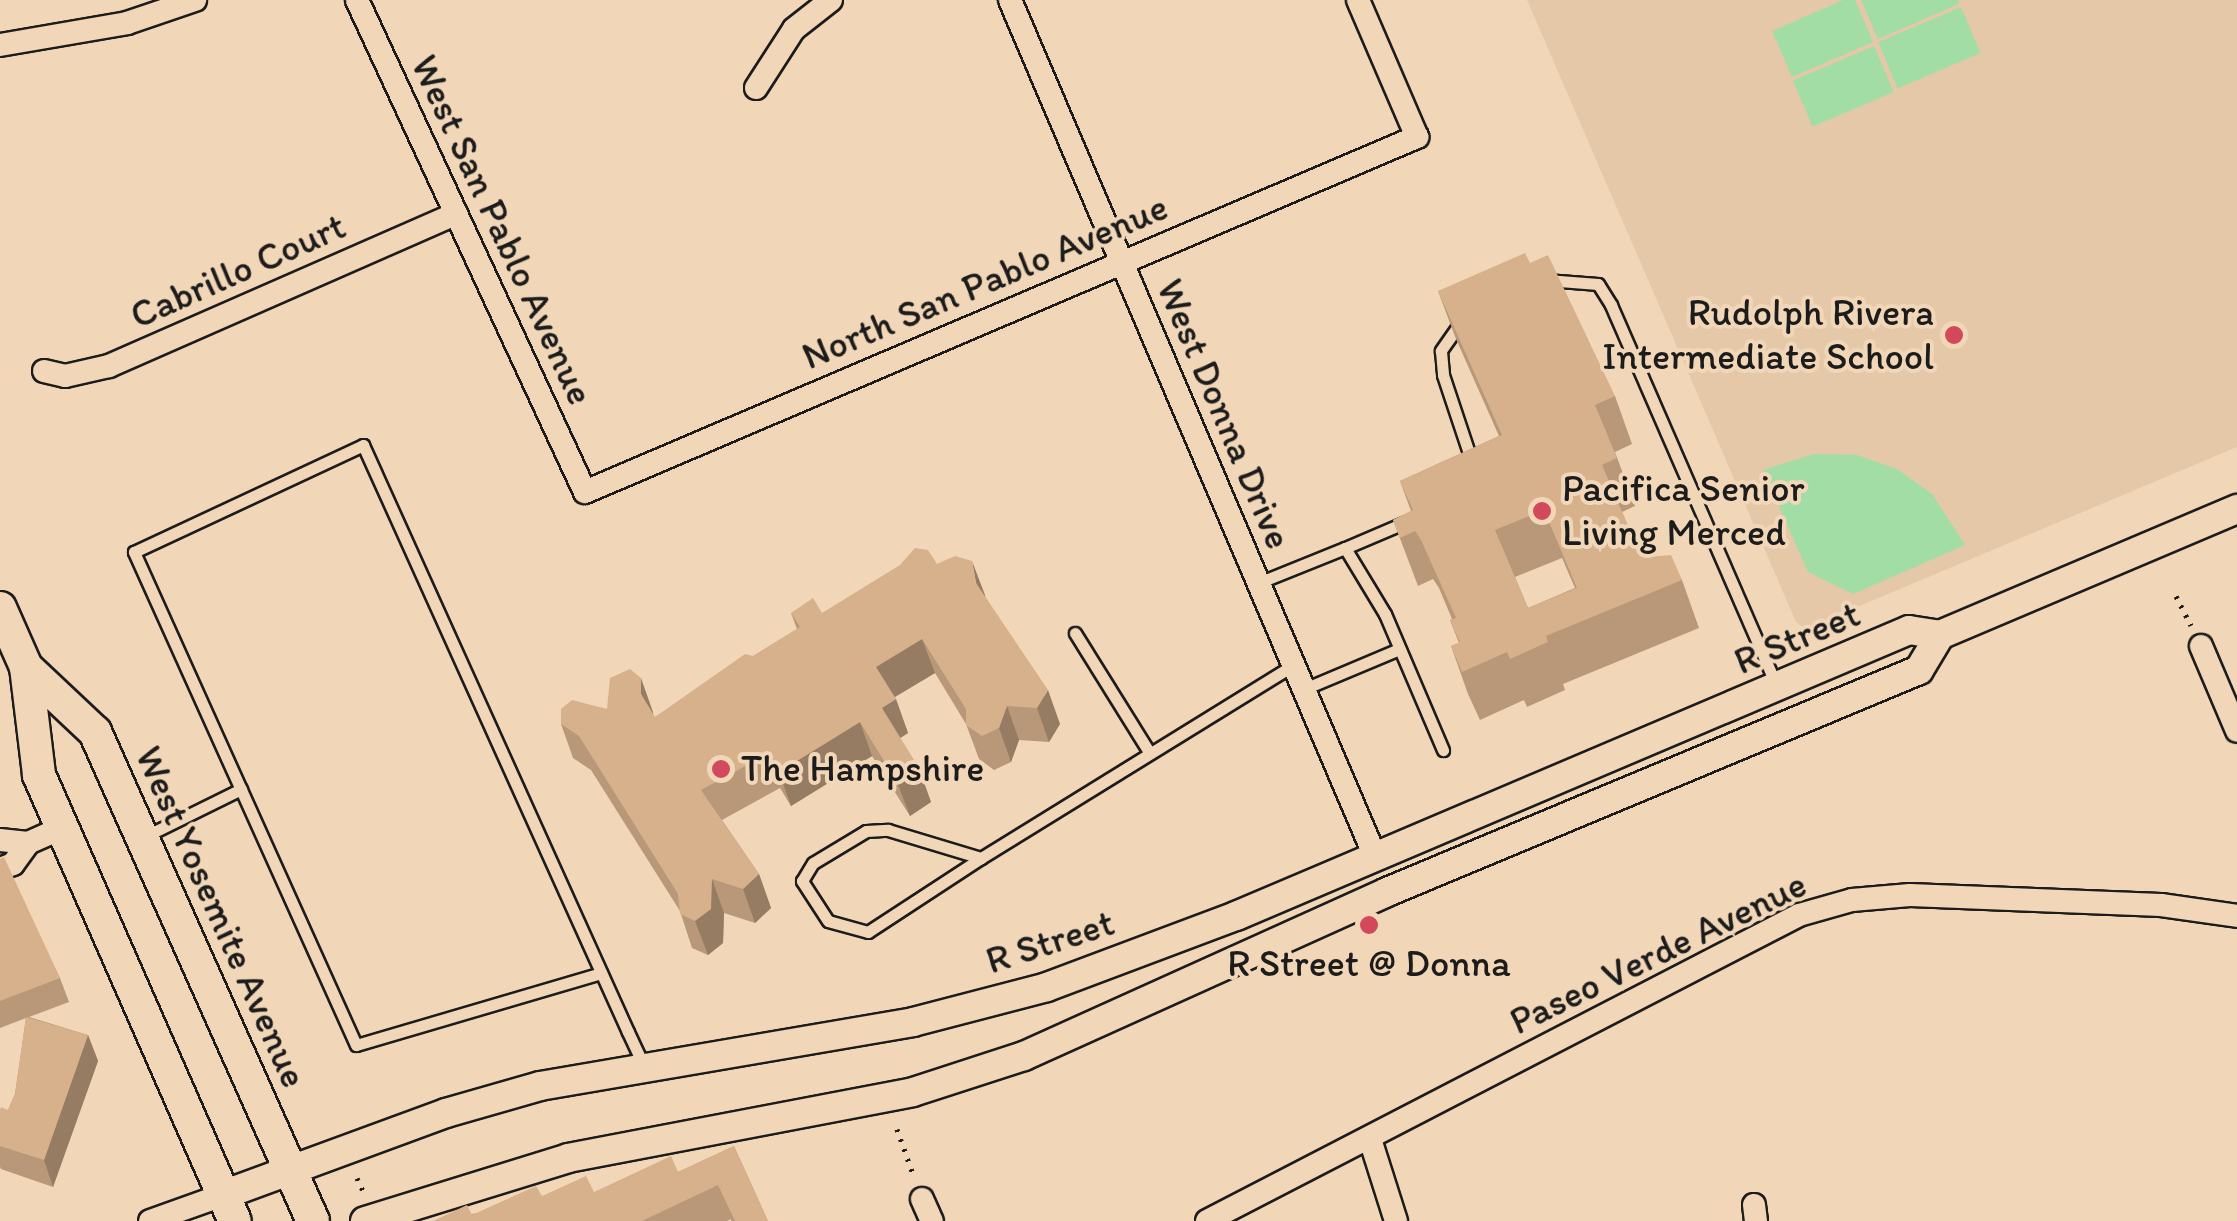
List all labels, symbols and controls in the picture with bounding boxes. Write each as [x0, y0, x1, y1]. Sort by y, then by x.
street label: West San Pablo Avenue [402, 49, 602, 411]
street label: North San Pablo Avenue [796, 184, 1174, 380]
street label: Cabrillo Court [123, 203, 353, 339]
street label: West Donna Drive [1147, 272, 1301, 556]
place label: Rudolph Rivera Intermediate School [1602, 290, 1934, 380]
marker: Rudolph Rivera Intermediate School [1943, 324, 1965, 346]
place label: Pacifica Senior Living Merced [1562, 466, 1804, 556]
marker: Pacifica Senior Living Merced [1531, 500, 1553, 522]
street label: R Street [1727, 591, 1867, 685]
street label: West Yosemite Avenue [126, 742, 316, 1092]
place label: The Hampshire [741, 746, 986, 792]
marker: The Hampshire [710, 758, 732, 780]
street label: Paseo Verde Avenue [1503, 862, 1813, 1044]
street label: R Street [980, 900, 1120, 984]
marker: R Street @ Donna [1358, 914, 1380, 936]
place label: R Street @ Donna [1228, 941, 1510, 987]

